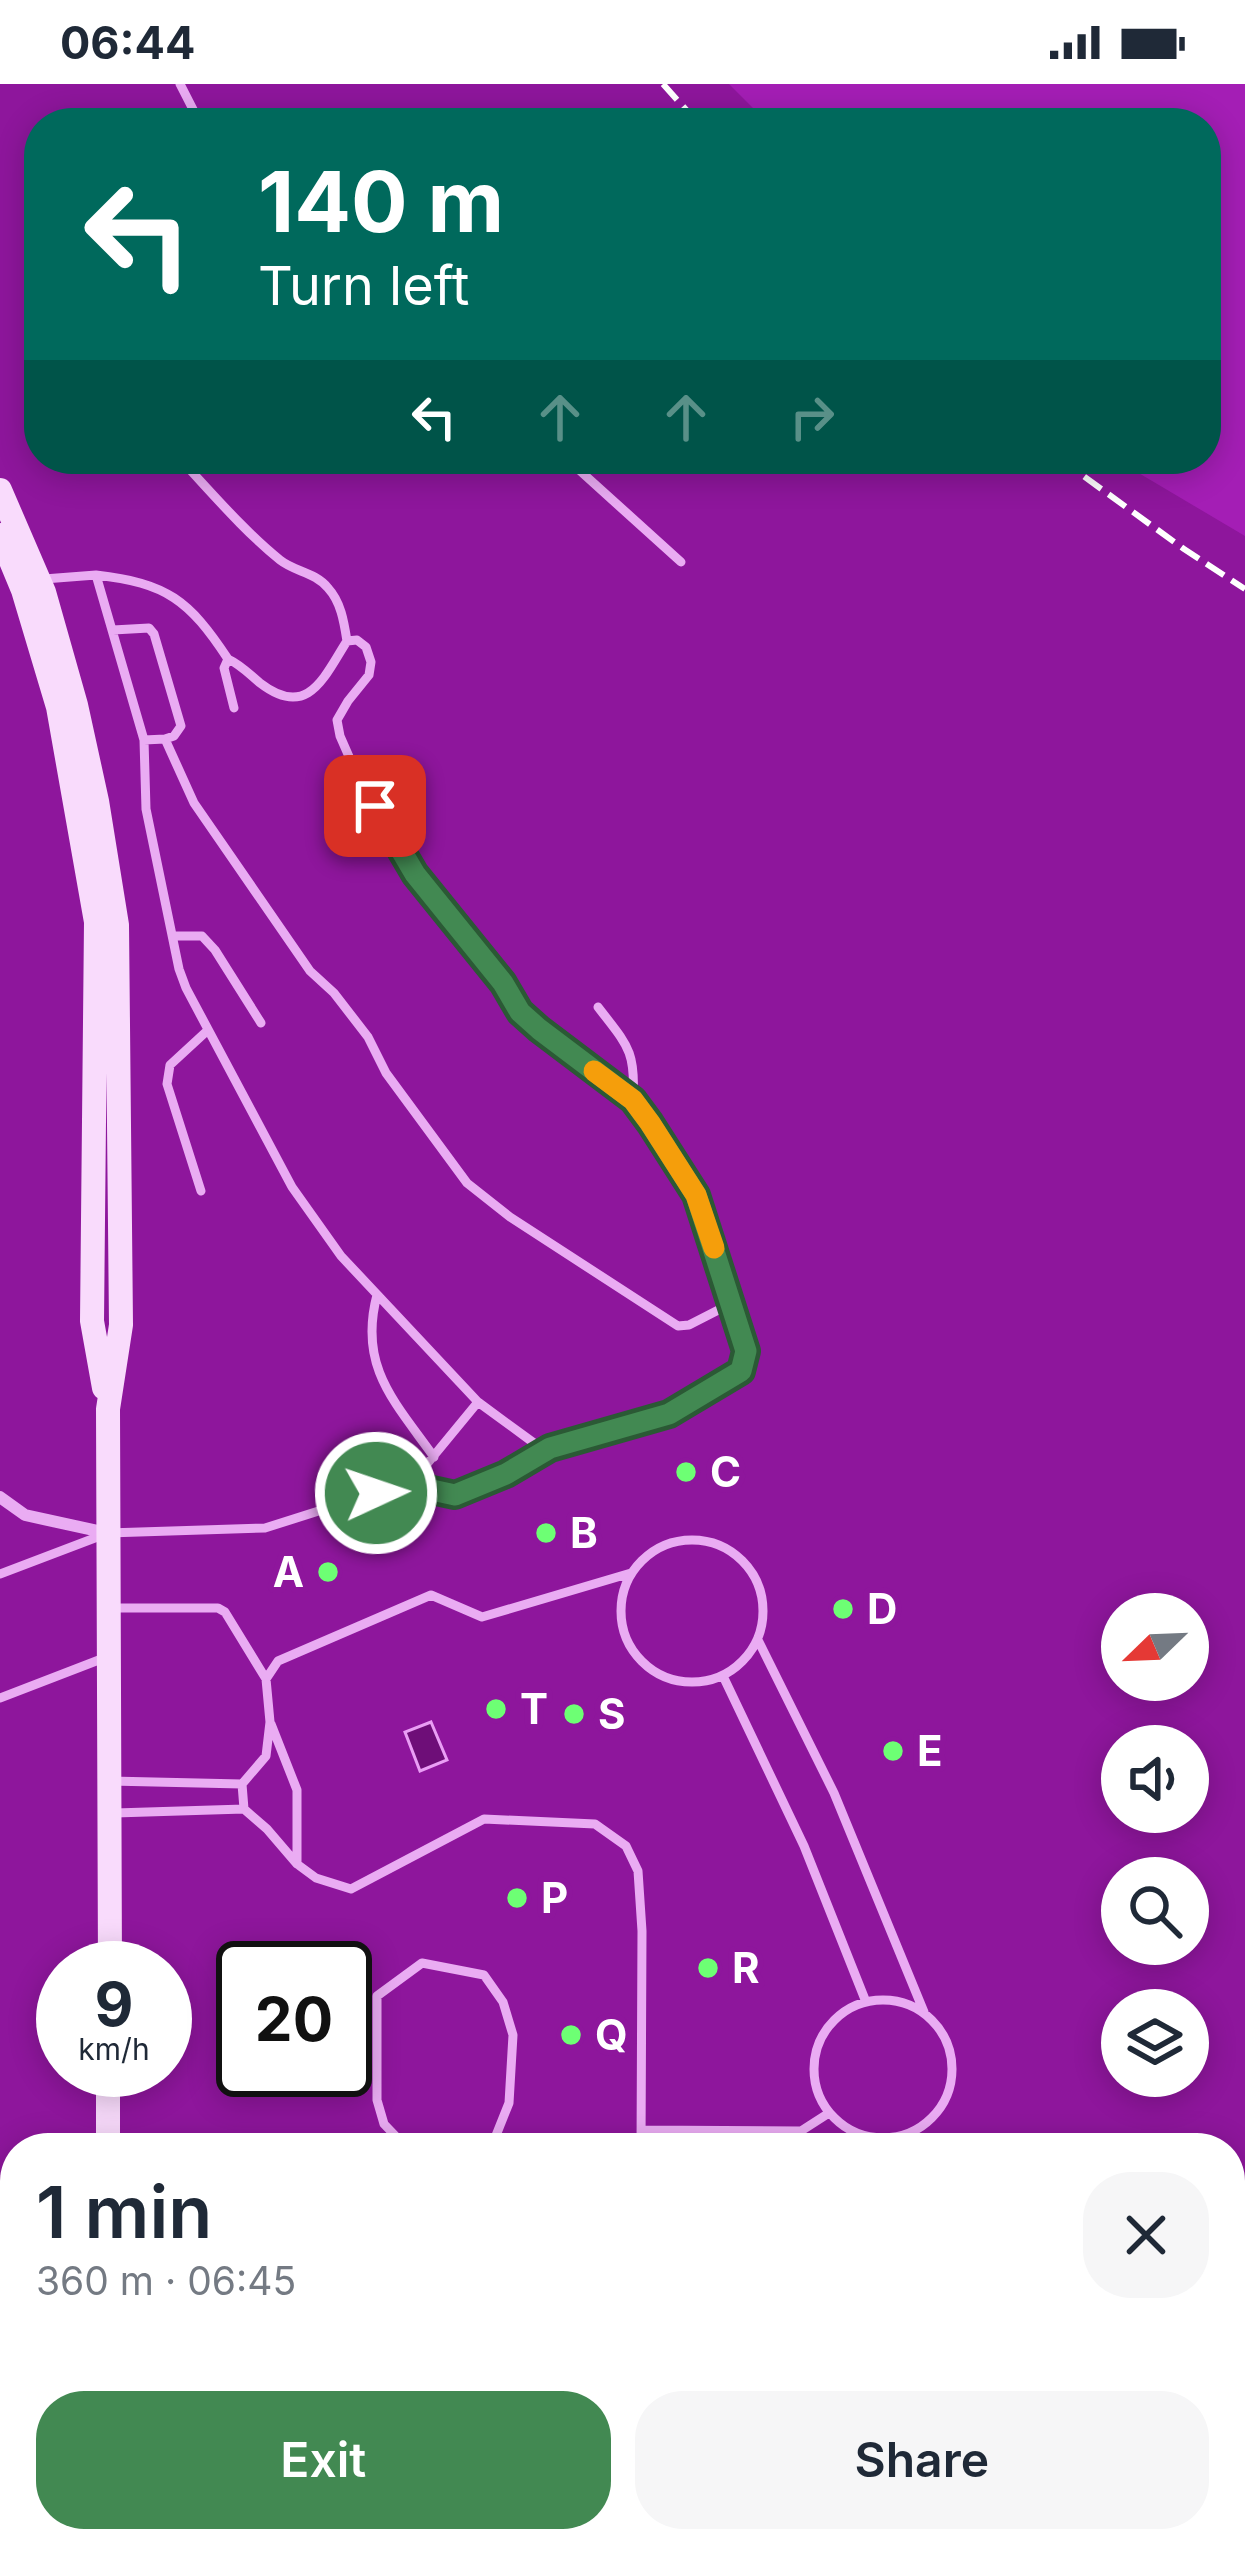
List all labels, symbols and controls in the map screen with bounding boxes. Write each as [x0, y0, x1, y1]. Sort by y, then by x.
text: 06:44 [60, 15, 195, 70]
text: 140 m [258, 151, 504, 252]
icon: left [60, 156, 216, 312]
text: Turn left [258, 253, 469, 318]
icon: left [401, 384, 467, 450]
icon: ahead [527, 384, 593, 450]
icon: ahead [653, 384, 719, 450]
icon: right [779, 384, 845, 450]
pin [324, 755, 426, 857]
icon: arrive [342, 773, 408, 839]
position arrow [313, 1430, 439, 1556]
place label: C [710, 1446, 741, 1497]
marker: C [673, 1459, 699, 1485]
place label: B [570, 1507, 598, 1558]
marker: B [533, 1520, 559, 1546]
place label: A [273, 1546, 304, 1597]
marker: A [315, 1559, 341, 1585]
place label: D [867, 1583, 897, 1634]
north arrow [1101, 1593, 1209, 1701]
map controls [1101, 1593, 1209, 2097]
marker: D [830, 1596, 856, 1622]
place label: T [520, 1683, 548, 1734]
place label: S [598, 1688, 626, 1739]
marker: T [483, 1696, 509, 1722]
marker: S [561, 1701, 587, 1727]
place label: E [917, 1725, 943, 1776]
button: sound [1101, 1725, 1209, 1833]
marker: E [880, 1738, 906, 1764]
button: search [1101, 1857, 1209, 1965]
place label: P [541, 1872, 568, 1923]
marker: P [504, 1885, 530, 1911]
speed limit sign: 20 [216, 1941, 372, 2097]
place label: R [732, 1942, 760, 1993]
marker: R [695, 1955, 721, 1981]
text: 9 [95, 1968, 133, 2040]
button: layers [1101, 1989, 1209, 2097]
place label: Q [595, 2009, 628, 2060]
marker: Q [558, 2022, 584, 2048]
text: km/h [78, 2031, 150, 2067]
text: 1 min [36, 2168, 212, 2255]
button: close [1083, 2172, 1209, 2298]
text: 360 m · 06:45 [36, 2257, 296, 2304]
button: Exit [36, 2391, 611, 2529]
button: Share [635, 2391, 1209, 2529]

